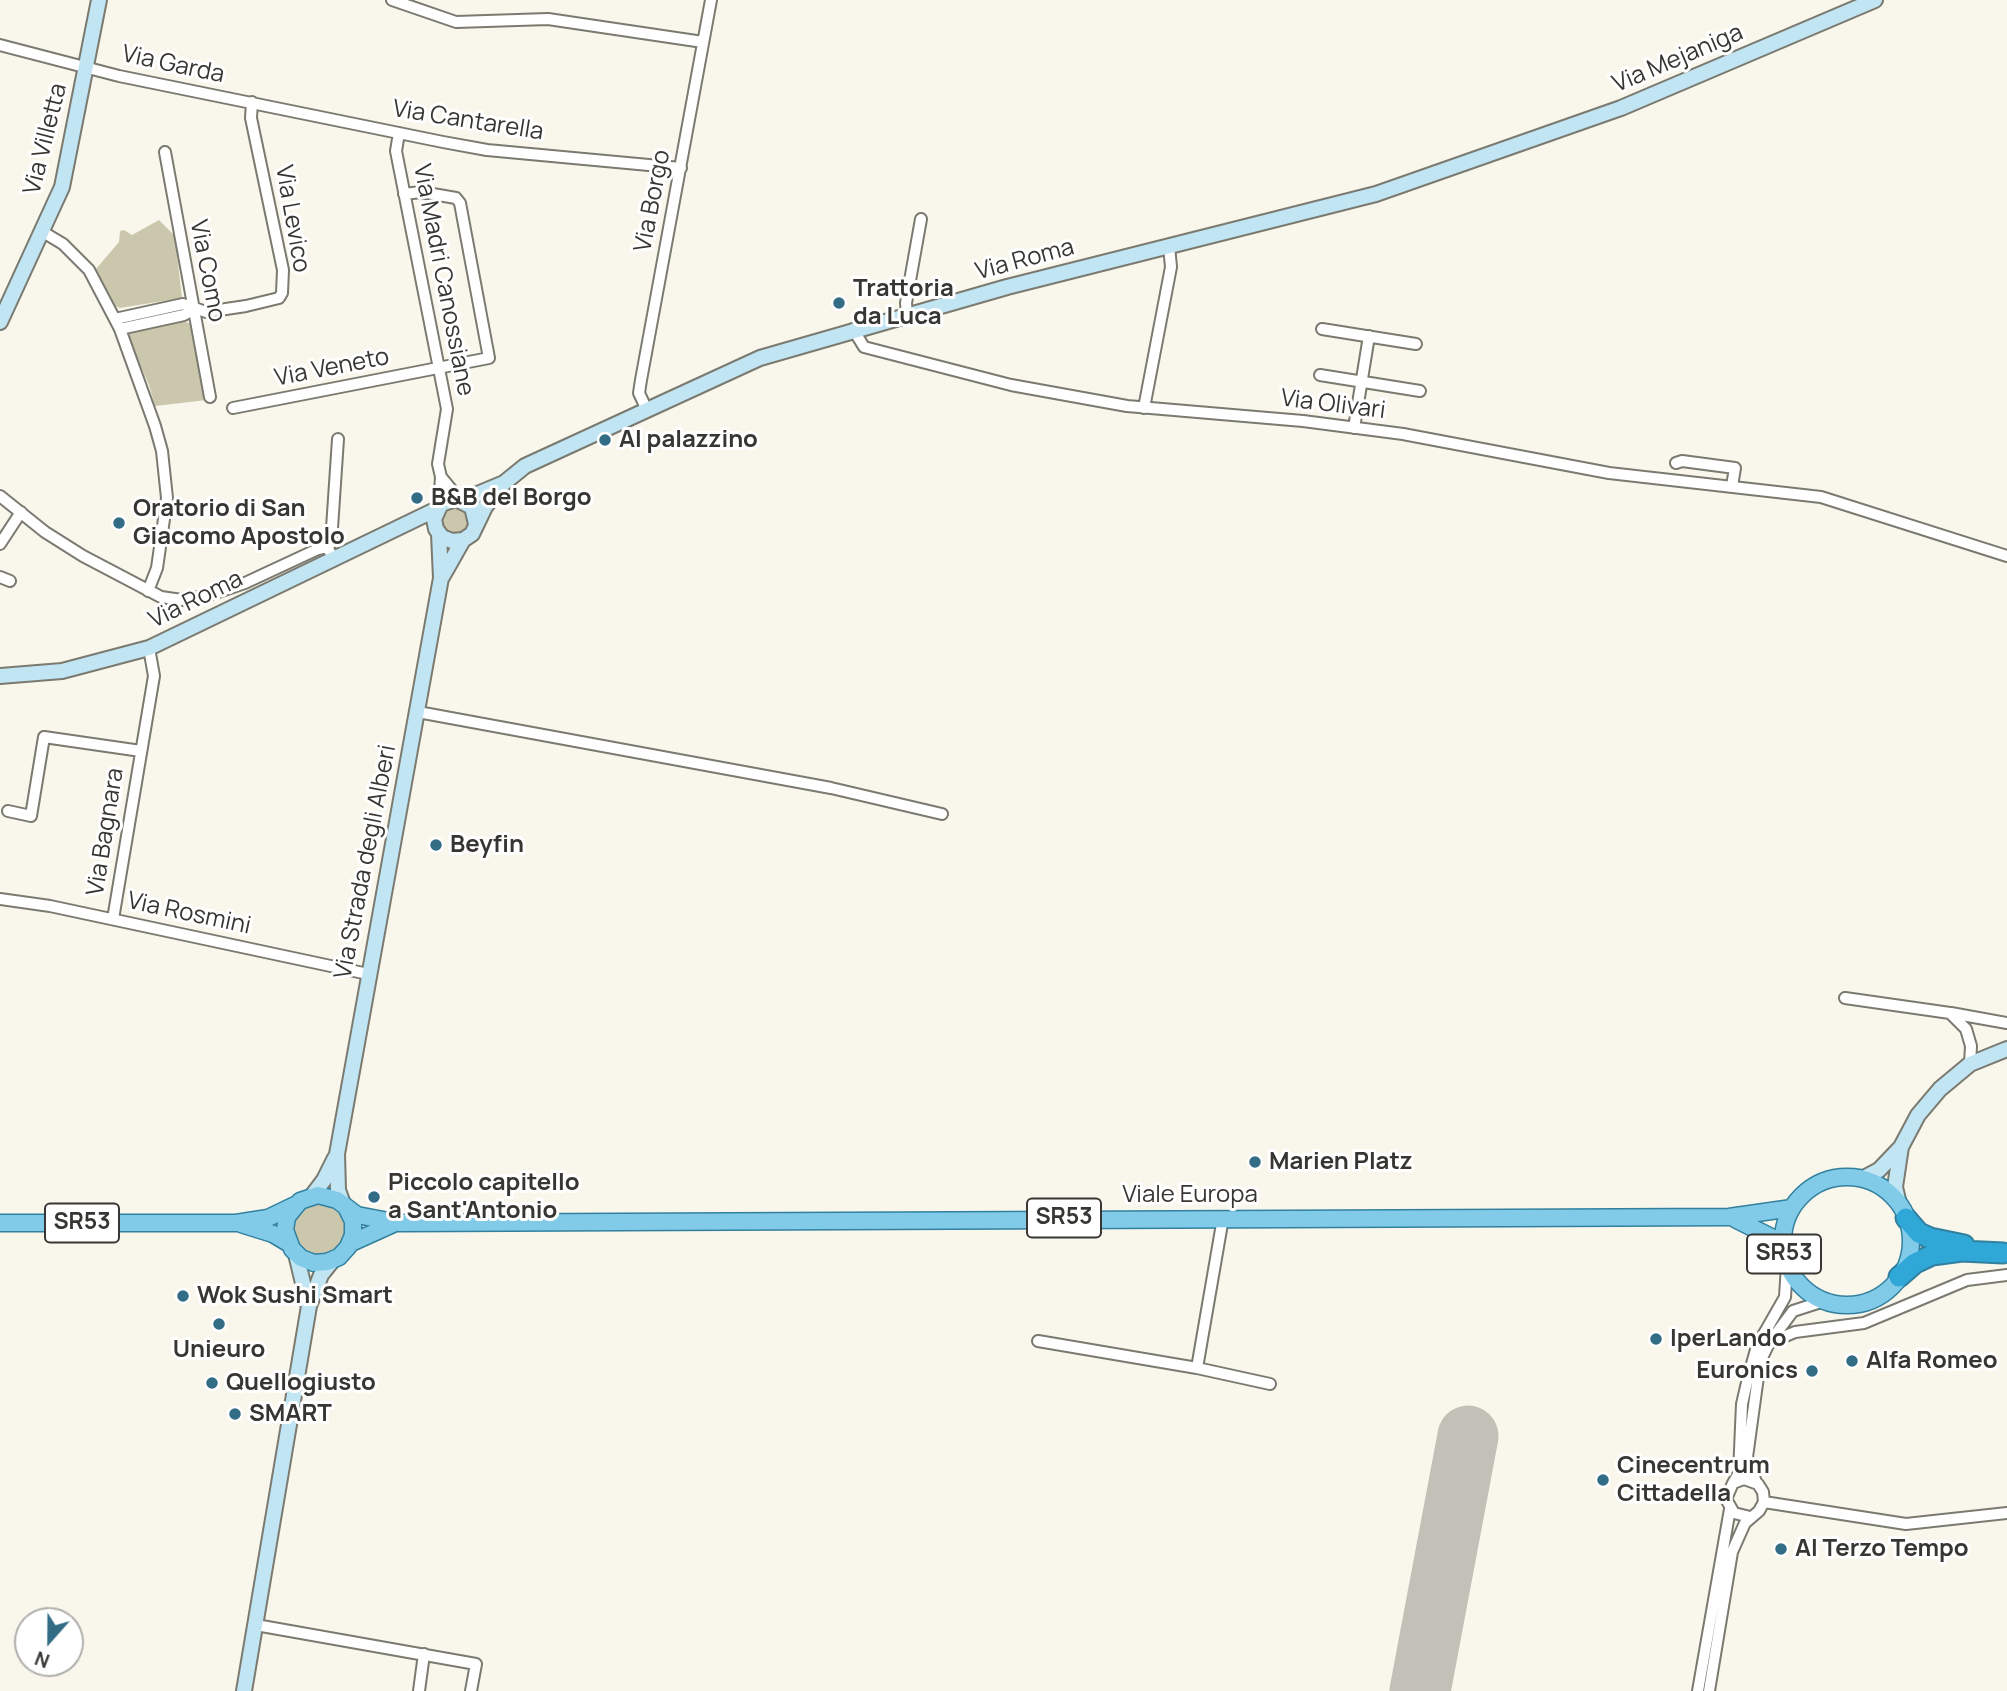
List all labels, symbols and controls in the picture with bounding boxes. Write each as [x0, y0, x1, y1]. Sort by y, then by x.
street label: Via Mejaniga [1609, 19, 1747, 99]
street label: Via Garda [119, 40, 227, 90]
street label: Via Villetta [18, 80, 74, 198]
street label: Via Cantarella [390, 95, 546, 147]
street label: Via Borgo [629, 148, 677, 254]
street label: Via Madri Canossiane [406, 162, 480, 398]
street label: Via Levico [268, 163, 316, 275]
street label: Via Como [183, 217, 231, 325]
street label: Via Roma [973, 233, 1077, 287]
place label: Trattoria da Luca [853, 275, 954, 331]
marker: Trattoria da Luca [831, 295, 847, 311]
street label: Via Veneto [272, 343, 392, 393]
street label: Via Olivari [1279, 384, 1387, 426]
place label: Al palazzino [619, 426, 758, 454]
marker: Al palazzino [597, 432, 613, 448]
place label: B&B del Borgo [431, 484, 592, 512]
marker: B&B del Borgo [409, 490, 425, 506]
place label: Oratorio di San Giacomo Apostolo [133, 495, 345, 551]
marker: Oratorio di San Giacomo Apostolo [111, 515, 127, 531]
street label: Via Roma [144, 565, 248, 635]
street label: Via Strada degli Alberi [329, 743, 403, 981]
street label: Via Bagnara [82, 766, 130, 898]
place label: Beyfin [450, 831, 524, 859]
marker: Beyfin [428, 837, 444, 853]
street label: Via Rosmini [125, 887, 253, 941]
place label: Marien Platz [1269, 1148, 1413, 1176]
marker: Marien Platz [1247, 1154, 1263, 1170]
place label: Piccolo capitello a Sant'Antonio [388, 1169, 580, 1225]
street label: Viale Europa [1122, 1181, 1258, 1209]
marker: Piccolo capitello a Sant'Antonio [366, 1189, 382, 1205]
road number: SR53 [1027, 1198, 1101, 1238]
road number: SR53 [45, 1204, 119, 1242]
road number: SR53 [1747, 1234, 1821, 1274]
place label: Wok Sushi Smart [197, 1282, 393, 1310]
marker: Wok Sushi Smart [175, 1288, 191, 1304]
marker: Unieuro [211, 1316, 227, 1332]
place label: IperLando [1670, 1325, 1787, 1353]
marker: IperLando [1648, 1331, 1664, 1347]
place label: Unieuro [173, 1336, 265, 1364]
place label: Alfa Romeo [1866, 1347, 1997, 1375]
marker: Alfa Romeo [1844, 1353, 1860, 1369]
place label: Euronics [1696, 1357, 1798, 1385]
marker: Euronics [1804, 1363, 1820, 1379]
place label: Quellogiusto [226, 1369, 376, 1397]
marker: Quellogiusto [204, 1375, 220, 1391]
place label: SMART [249, 1400, 332, 1428]
marker: SMART [227, 1406, 243, 1422]
place label: Cinecentrum Cittadella [1617, 1452, 1770, 1508]
marker: Cinecentrum Cittadella [1595, 1472, 1611, 1488]
place label: Al Terzo Tempo [1795, 1535, 1969, 1563]
marker: Al Terzo Tempo [1773, 1541, 1789, 1557]
north arrow [14, 1607, 84, 1677]
text: N [31, 1645, 53, 1674]

